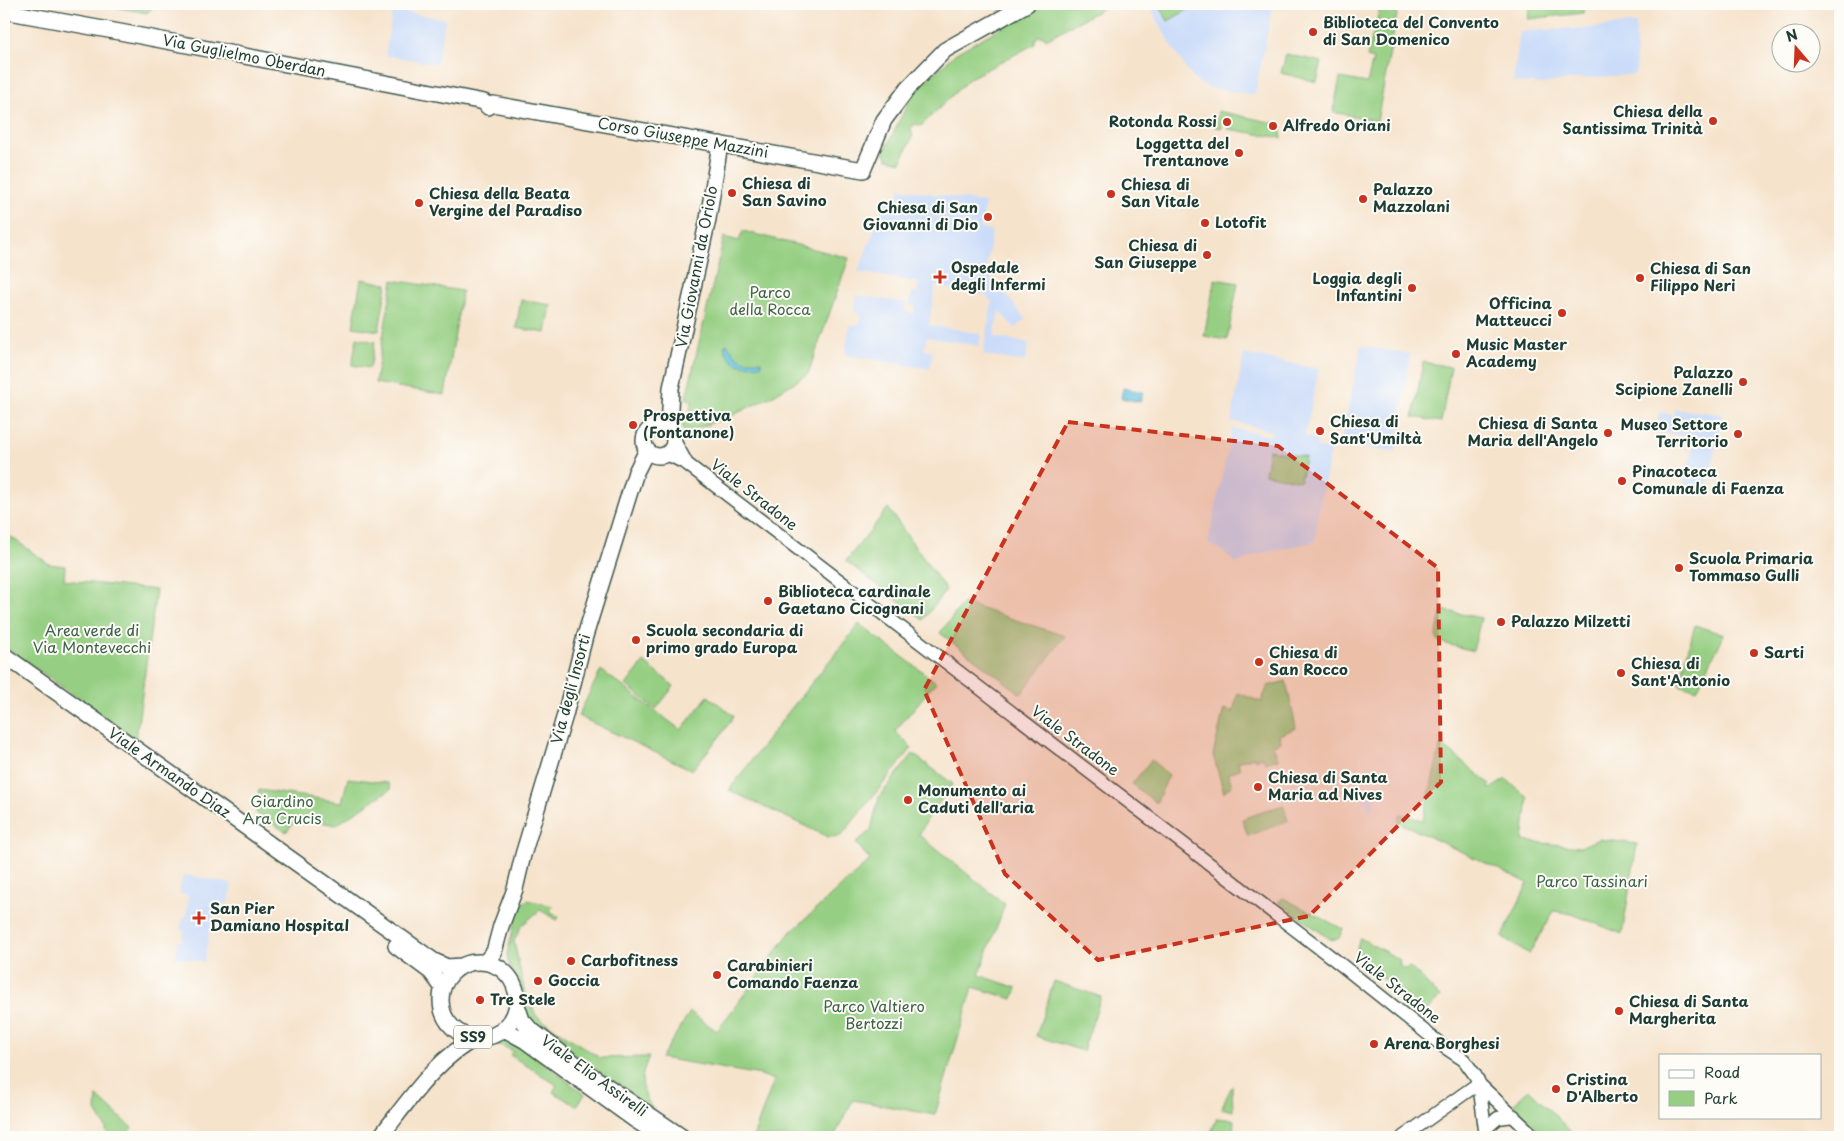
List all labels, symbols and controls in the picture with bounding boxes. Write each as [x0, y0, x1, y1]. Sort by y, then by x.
place label: Biblioteca del Convento di San Domenico [1323, 10, 1499, 50]
north arrow [1772, 22, 1822, 72]
text: N [1783, 24, 1800, 47]
marker: Biblioteca del Convento di San Domenico [1307, 26, 1319, 38]
street label: Via Guglielmo Oberdan [161, 27, 328, 82]
place label: Chiesa della Santissima Trinità [1563, 99, 1703, 139]
place label: Rotonda Rossi [1109, 109, 1217, 132]
street label: Corso Giuseppe Mazzini [596, 110, 770, 163]
place label: Alfredo Oriani [1283, 113, 1391, 136]
marker: Chiesa della Santissima Trinità [1707, 115, 1719, 127]
marker: Rotonda Rossi [1221, 116, 1233, 128]
marker: Alfredo Oriani [1267, 120, 1279, 132]
place label: Loggetta del Trentanove [1136, 131, 1229, 171]
marker: Loggetta del Trentanove [1233, 147, 1245, 159]
place label: Chiesa di San Savino [742, 171, 827, 211]
place label: Chiesa di San Vitale [1121, 172, 1200, 212]
place label: Palazzo Mazzolani [1373, 177, 1450, 217]
place label: Chiesa della Beata Vergine del Paradiso [429, 181, 582, 221]
street label: Via Giovanni da Oriolo [669, 184, 723, 350]
marker: Chiesa di San Savino [726, 187, 738, 199]
marker: Chiesa di San Vitale [1105, 188, 1117, 200]
marker: Palazzo Mazzolani [1357, 193, 1369, 205]
place label: Chiesa di San Giovanni di Dio [863, 195, 978, 235]
marker: Chiesa della Beata Vergine del Paradiso [413, 197, 425, 209]
place label: Lotofit [1215, 210, 1267, 233]
marker: Chiesa di San Giovanni di Dio [982, 211, 994, 223]
marker: Lotofit [1199, 217, 1211, 229]
place label: Chiesa di San Giuseppe [1094, 233, 1197, 273]
marker: Chiesa di San Giuseppe [1201, 249, 1213, 261]
place label: Ospedale degli Infermi [951, 255, 1045, 295]
place label: Chiesa di San Filippo Neri [1650, 256, 1751, 296]
place label: Loggia degli Infantini [1312, 266, 1402, 306]
marker: Ospedale degli Infermi [933, 270, 947, 284]
marker: Chiesa di San Filippo Neri [1634, 272, 1646, 284]
park label: Parco della Rocca [729, 280, 811, 320]
marker: Loggia degli Infantini [1406, 282, 1418, 294]
place label: Officina Matteucci [1475, 291, 1553, 331]
marker: Officina Matteucci [1556, 307, 1568, 319]
place label: Music Master Academy [1465, 332, 1567, 372]
marker: Music Master Academy [1450, 348, 1462, 360]
place label: Palazzo Scipione Zanelli [1615, 360, 1733, 400]
marker: Palazzo Scipione Zanelli [1737, 376, 1749, 388]
place label: Prospettiva (Fontanone) [643, 403, 734, 443]
place label: Chiesa di Sant'Umiltà [1330, 409, 1422, 449]
place label: Chiesa di Santa Maria dell'Angelo [1467, 411, 1598, 451]
place label: Museo Settore Territorio [1620, 412, 1728, 452]
marker: Prospettiva (Fontanone) [627, 419, 639, 431]
marker: Chiesa di Sant'Umiltà [1314, 425, 1326, 437]
marker: Chiesa di Santa Maria dell'Angelo [1602, 427, 1614, 439]
marker: Museo Settore Territorio [1732, 428, 1744, 440]
street label: Viale Stradone [706, 452, 803, 535]
place label: Pinacoteca Comunale di Faenza [1632, 459, 1784, 499]
marker: Pinacoteca Comunale di Faenza [1616, 475, 1628, 487]
place label: Scuola Primaria Tommaso Gulli [1689, 546, 1814, 586]
marker: Scuola Primaria Tommaso Gulli [1673, 562, 1685, 574]
place label: Biblioteca cardinale Gaetano Cicognani [778, 579, 931, 619]
marker: Biblioteca cardinale Gaetano Cicognani [762, 595, 774, 607]
place label: Palazzo Milzetti [1511, 609, 1631, 632]
marker: Palazzo Milzetti [1495, 616, 1507, 628]
park label: Area verde di Via Montevecchi [33, 618, 151, 658]
place label: Scuola secondaria di primo grado Europa [646, 618, 803, 658]
street label: Via degli Insorti [544, 631, 595, 746]
marker: Scuola secondaria di primo grado Europa [630, 634, 642, 646]
place label: Chiesa di San Rocco [1269, 640, 1348, 680]
place label: Sarti [1764, 640, 1804, 663]
marker: Sarti [1748, 647, 1760, 659]
place label: Chiesa di Sant'Antonio [1631, 651, 1730, 691]
marker: Chiesa di San Rocco [1253, 656, 1265, 668]
marker: Chiesa di Sant'Antonio [1615, 667, 1627, 679]
street label: Viale Stradone [1027, 699, 1125, 781]
street label: Viale Armando Diaz [104, 721, 236, 823]
place label: Chiesa di Santa Maria ad Nives [1268, 765, 1388, 805]
place label: Monumento ai Caduti dell'aria [918, 778, 1035, 818]
marker: Chiesa di Santa Maria ad Nives [1252, 781, 1264, 793]
park label: Giardino Ara Crucis [243, 789, 322, 829]
marker: Monumento ai Caduti dell'aria [902, 794, 914, 806]
park label: Parco Tassinari [1536, 869, 1648, 892]
place label: San Pier Damiano Hospital [210, 896, 349, 936]
marker: San Pier Damiano Hospital [192, 911, 206, 925]
street label: Viale Stradone [1349, 945, 1446, 1028]
place label: Carbofitness [581, 948, 678, 971]
place label: Carabinieri Comando Faenza [727, 953, 858, 993]
marker: Carbofitness [565, 955, 577, 967]
place label: Goccia [548, 968, 601, 991]
marker: Carabinieri Comando Faenza [711, 969, 723, 981]
marker: Goccia [532, 975, 544, 987]
place label: Tre Stele [490, 987, 556, 1010]
place label: Chiesa di Santa Margherita [1629, 989, 1749, 1029]
marker: Tre Stele [474, 994, 486, 1006]
park label: Parco Valtiero Bertozzi [823, 994, 925, 1034]
marker: Chiesa di Santa Margherita [1613, 1005, 1625, 1017]
road number: SS9 [454, 1026, 492, 1048]
street label: Viale Elio Assirelli [537, 1028, 653, 1121]
place label: Arena Borghesi [1383, 1031, 1500, 1054]
marker: Arena Borghesi [1368, 1038, 1380, 1050]
legend [1659, 1054, 1822, 1118]
text: Road [1704, 1060, 1740, 1083]
place label: Cristina D'Alberto [1566, 1067, 1638, 1107]
marker: Cristina D'Alberto [1550, 1083, 1562, 1095]
text: Park [1704, 1086, 1738, 1109]

